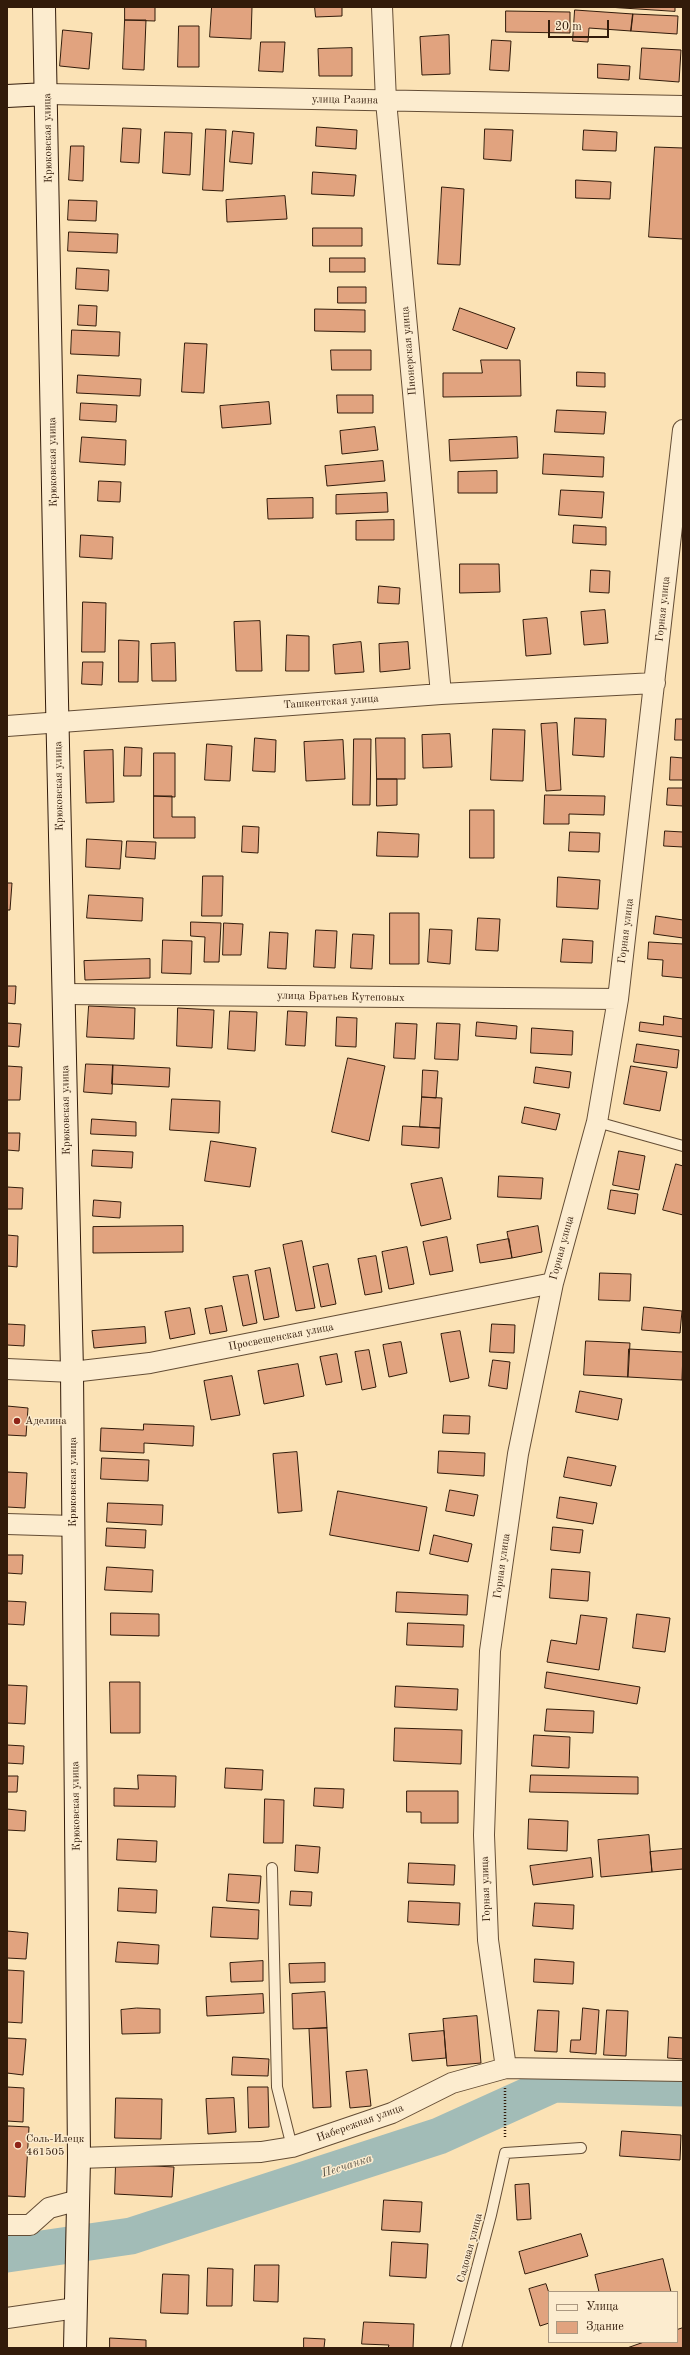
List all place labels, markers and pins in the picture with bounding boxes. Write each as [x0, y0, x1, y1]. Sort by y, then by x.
place label: Аделина [25, 1414, 67, 1428]
marker: Аделина [12, 1416, 22, 1426]
place label: Соль-Илецк 461505 [26, 2132, 84, 2158]
marker: Соль-Илецк 461505 [13, 2140, 23, 2150]

